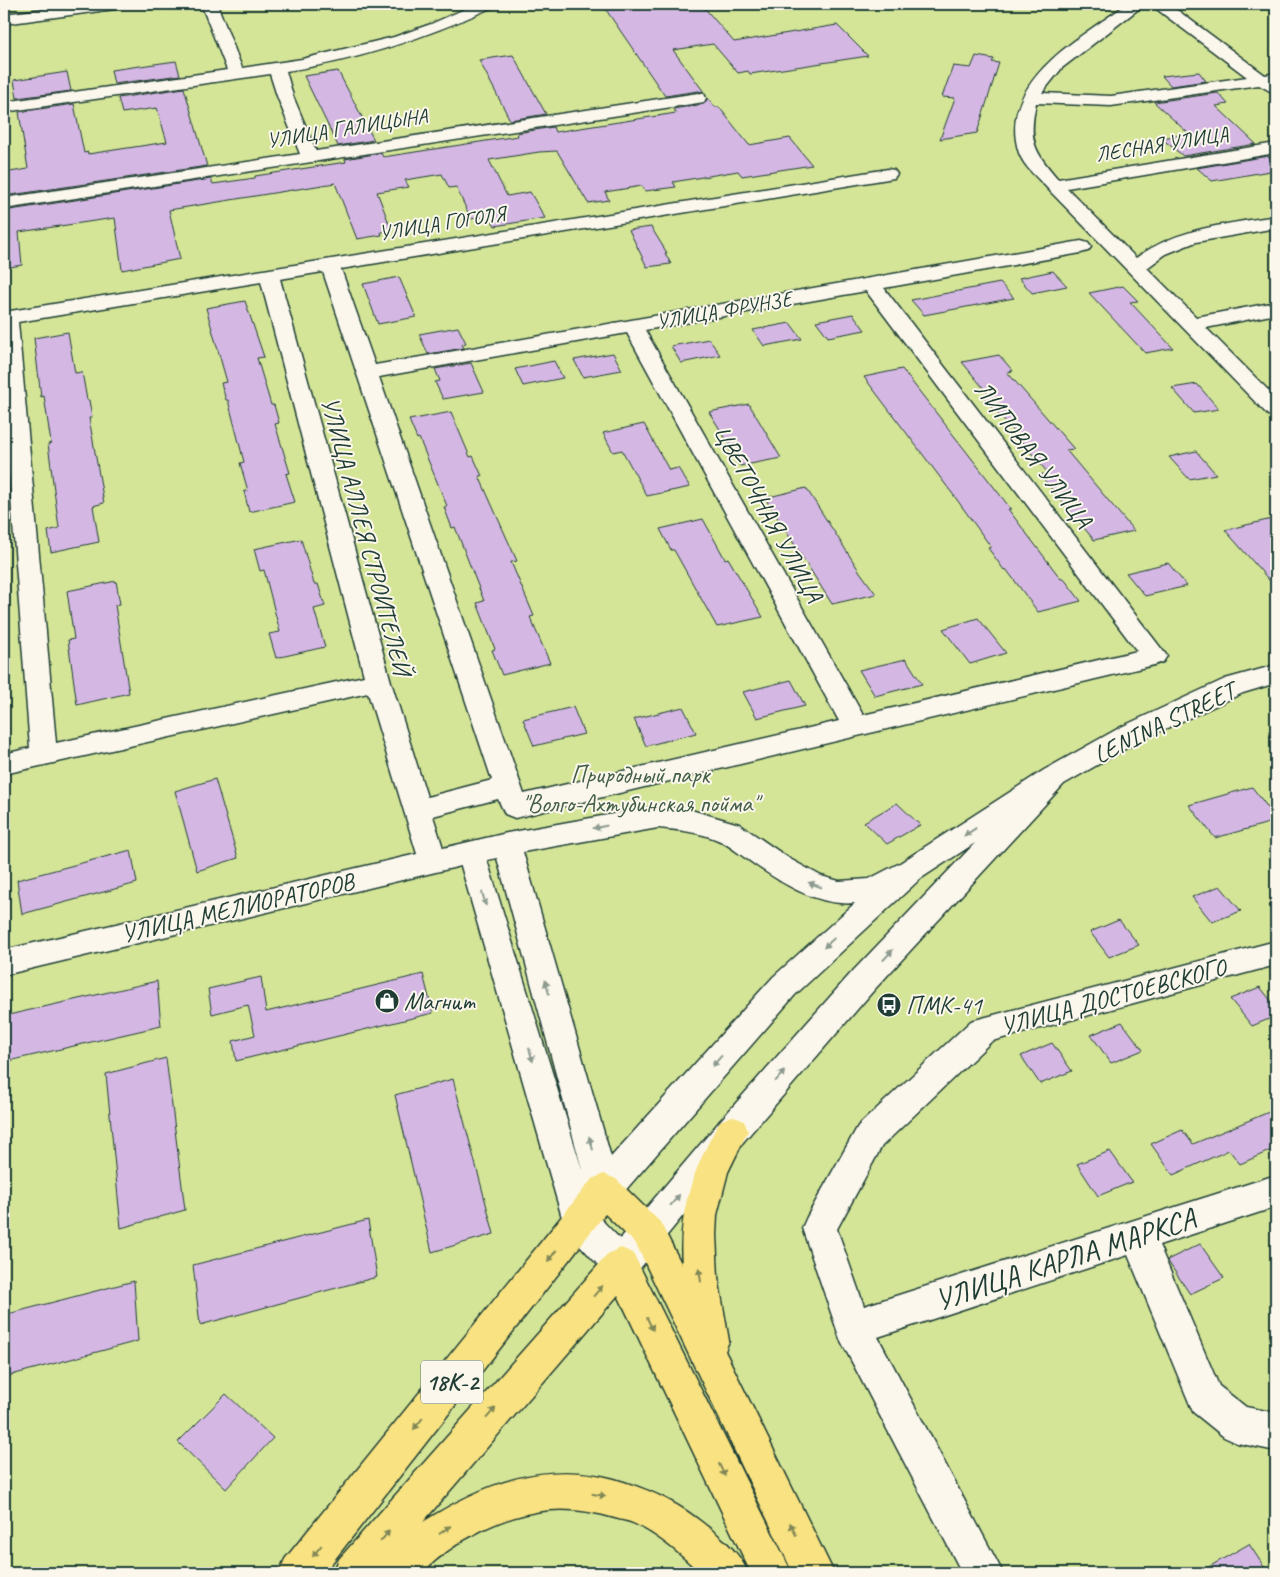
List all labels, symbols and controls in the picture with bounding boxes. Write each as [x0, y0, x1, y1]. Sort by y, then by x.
street label: УЛИЦА ГАЛИЦЫНА [265, 102, 430, 154]
street label: ЛЕСНАЯ УЛИЦА [1094, 121, 1230, 167]
street label: УЛИЦА ГОГОЛЯ [377, 200, 510, 246]
street label: УЛИЦА ФРУНЗЕ [654, 285, 796, 335]
street label: ЛИПОВАЯ УЛИЦА [967, 375, 1100, 536]
street label: УЛИЦА АЛЛЕЯ СТРОИТЕЛЕЙ [313, 394, 420, 683]
street label: ЦВЕТОЧНАЯ УЛИЦА [706, 419, 831, 609]
street label: LENINA STREET [1088, 672, 1246, 771]
park label: Природный парк "Волго-Ахтубинская пойма" [522, 759, 763, 820]
one-way arrow [592, 824, 608, 832]
one-way arrow [963, 827, 976, 837]
street label: УЛИЦА МЕЛИОРАТОРОВ [118, 865, 359, 950]
one-way arrow [807, 881, 822, 889]
one-way arrow [481, 892, 489, 907]
one-way arrow [823, 937, 835, 949]
one-way arrow [882, 949, 894, 961]
street label: УЛИЦА ДОСТОЕВСКОГО [997, 951, 1232, 1042]
one-way arrow [542, 979, 550, 994]
place label: Магнит [404, 986, 476, 1018]
shop icon: Магнит [374, 988, 400, 1014]
place label: ПМК-41 [906, 990, 984, 1022]
bus stop icon: ПМК-41 [876, 992, 902, 1018]
one-way arrow [527, 1048, 535, 1063]
one-way arrow [711, 1055, 723, 1067]
one-way arrow [774, 1071, 786, 1083]
one-way arrow [586, 1135, 594, 1150]
one-way arrow [670, 1194, 681, 1207]
street label: УЛИЦА КАРЛА МАРКСА [930, 1198, 1202, 1319]
one-way arrow [546, 1249, 557, 1262]
one-way arrow [696, 1266, 704, 1282]
one-way arrow [592, 1285, 603, 1297]
one-way arrow [646, 1317, 654, 1331]
road number: 18К-2 [421, 1360, 483, 1404]
one-way arrow [486, 1407, 497, 1420]
one-way arrow [413, 1417, 423, 1431]
one-way arrow [718, 1463, 726, 1477]
one-way arrow [591, 1491, 607, 1499]
one-way arrow [789, 1522, 797, 1537]
one-way arrow [438, 1525, 452, 1535]
one-way arrow [379, 1530, 390, 1543]
one-way arrow [311, 1544, 322, 1557]

